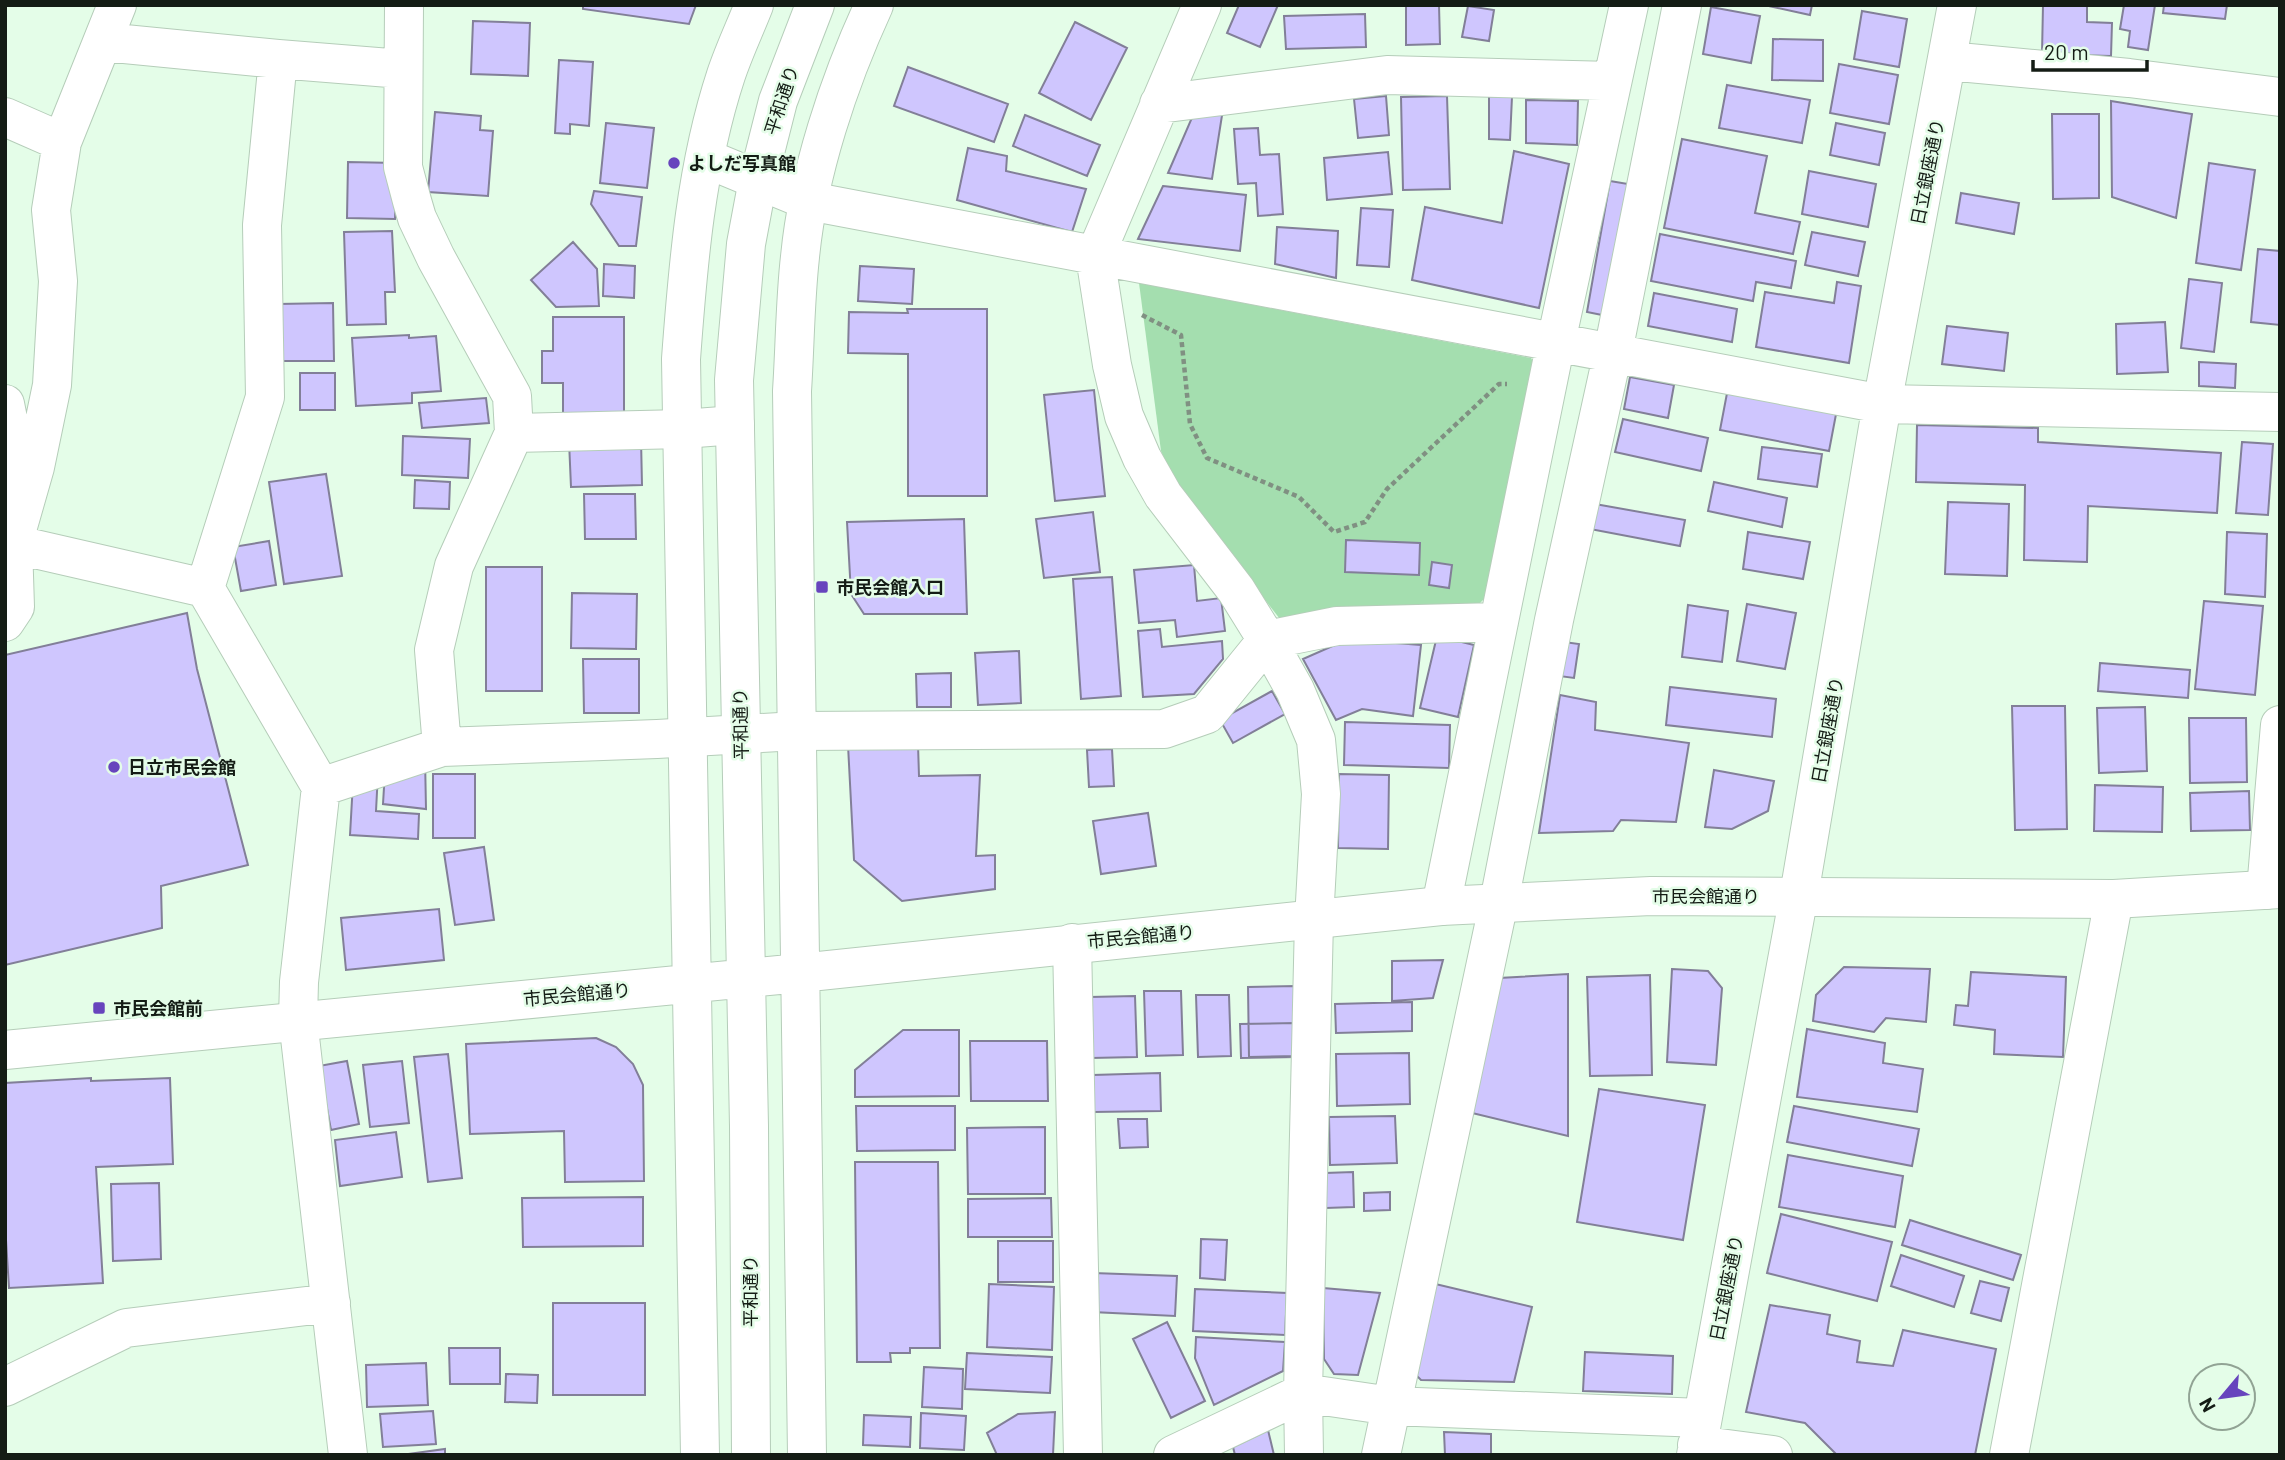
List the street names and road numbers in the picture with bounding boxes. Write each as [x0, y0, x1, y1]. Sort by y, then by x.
street label: 平和通り [759, 62, 803, 138]
street label: 日立銀座通り [1906, 117, 1948, 227]
street label: 日立銀座通り [1807, 675, 1847, 785]
street label: 平和通り [728, 688, 752, 760]
street label: 市民会館通り [1652, 885, 1760, 907]
street label: 市民会館通り [1086, 920, 1196, 952]
street label: 市民会館通り [522, 978, 632, 1010]
street label: 日立銀座通り [1705, 1233, 1747, 1343]
street label: 平和通り [739, 1255, 761, 1327]

